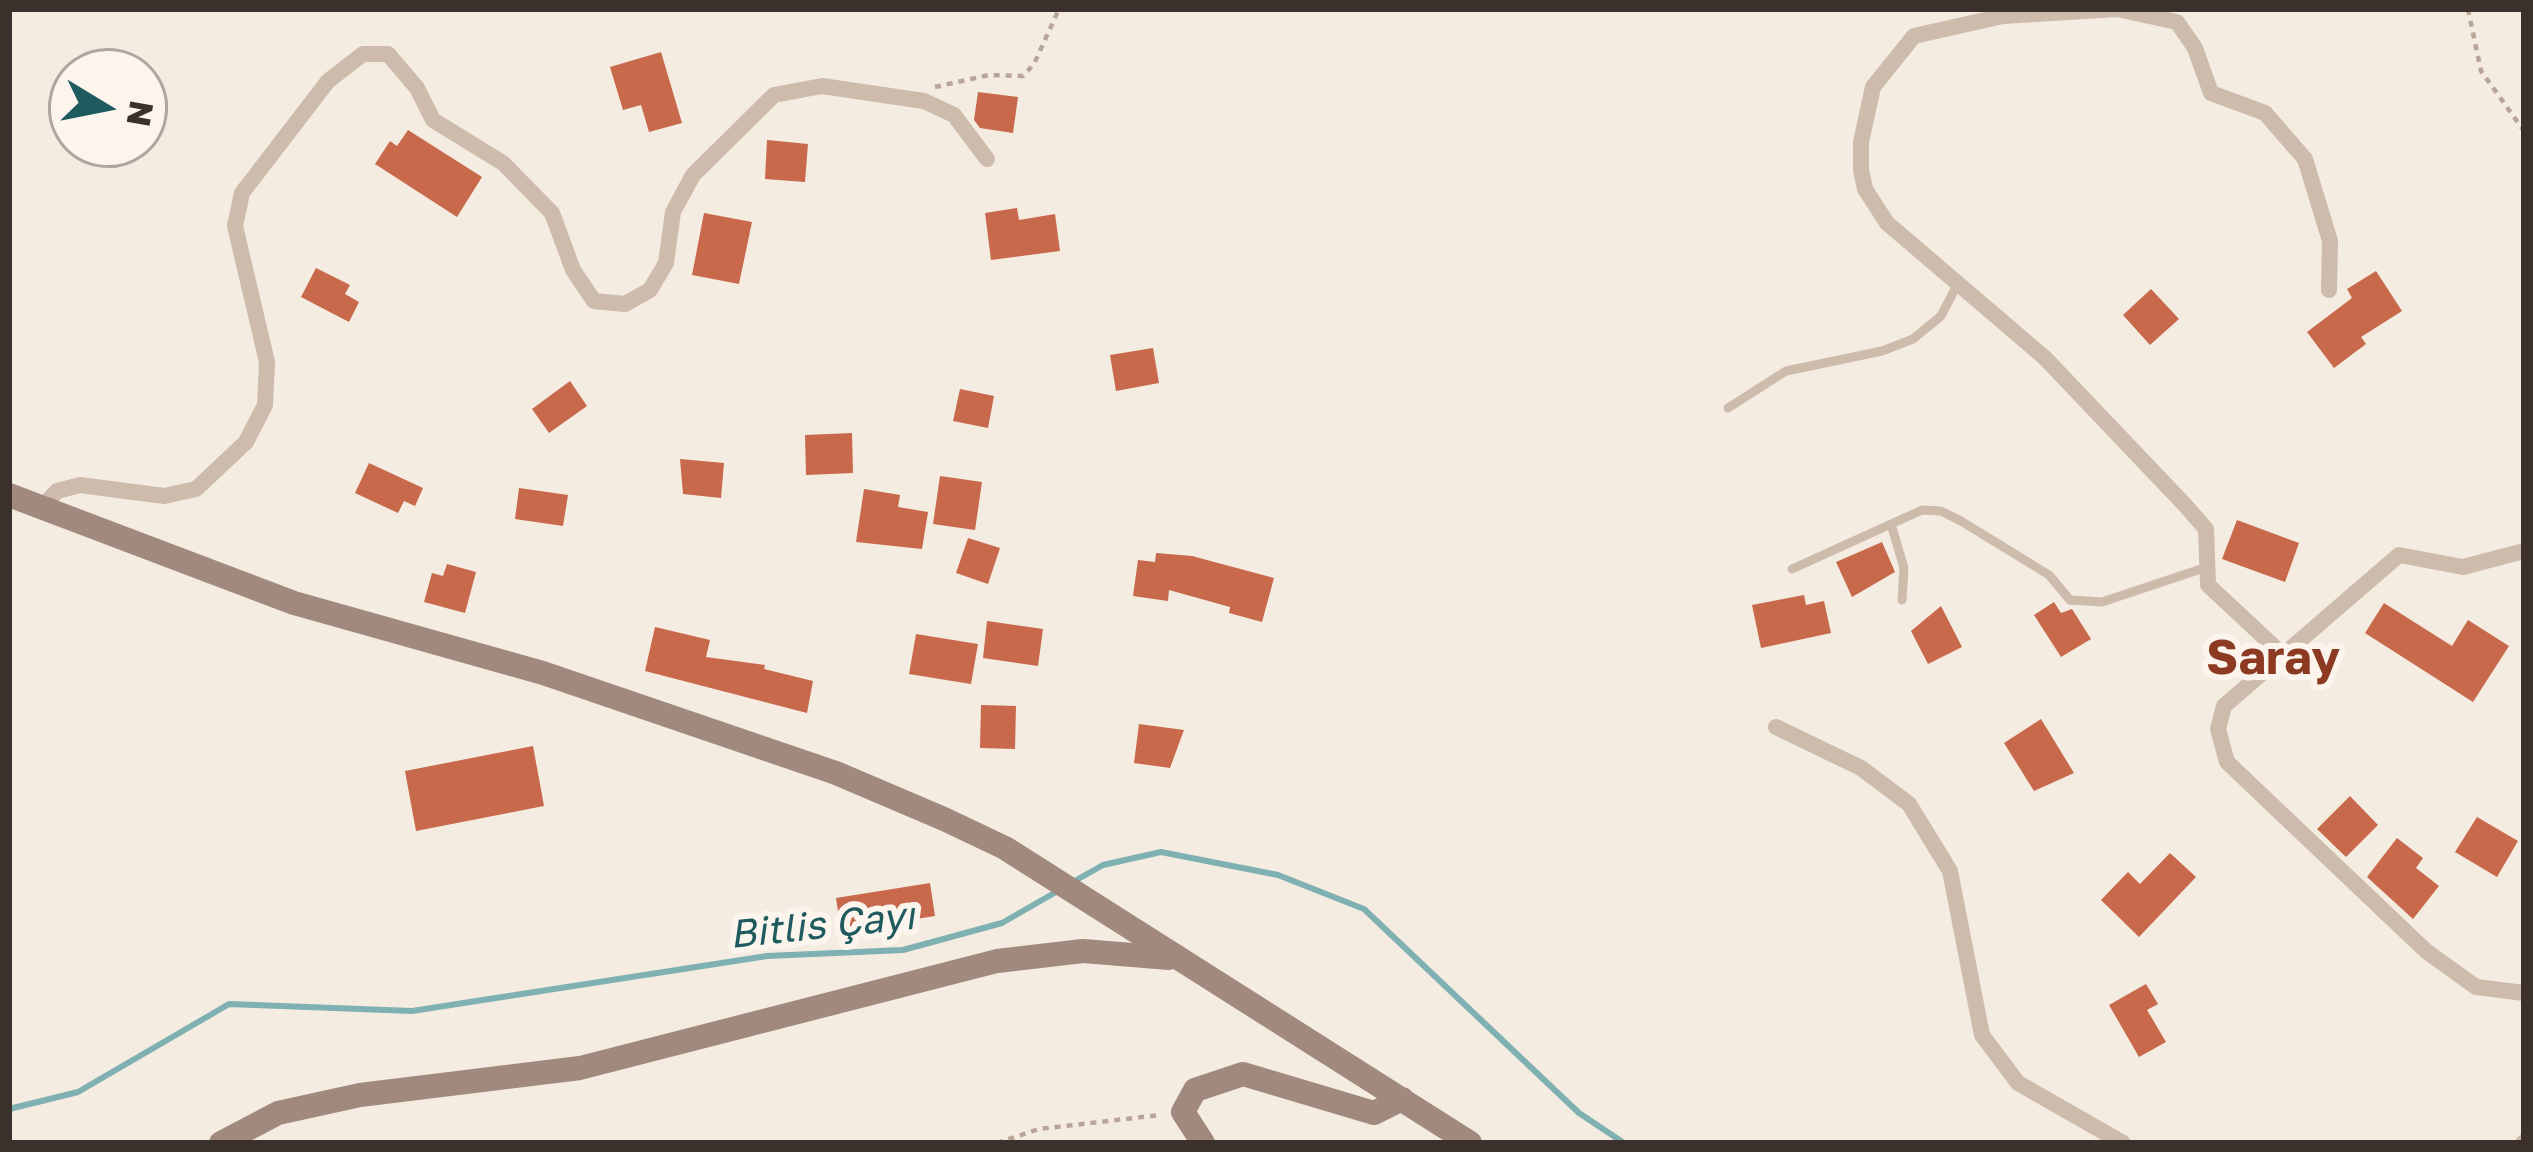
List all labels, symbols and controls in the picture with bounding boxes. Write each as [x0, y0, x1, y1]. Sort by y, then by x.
north arrow [48, 48, 168, 168]
text: N [120, 98, 162, 130]
district label: Saray [2206, 630, 2340, 688]
water label: Bitlis Çayı [727, 893, 917, 959]

